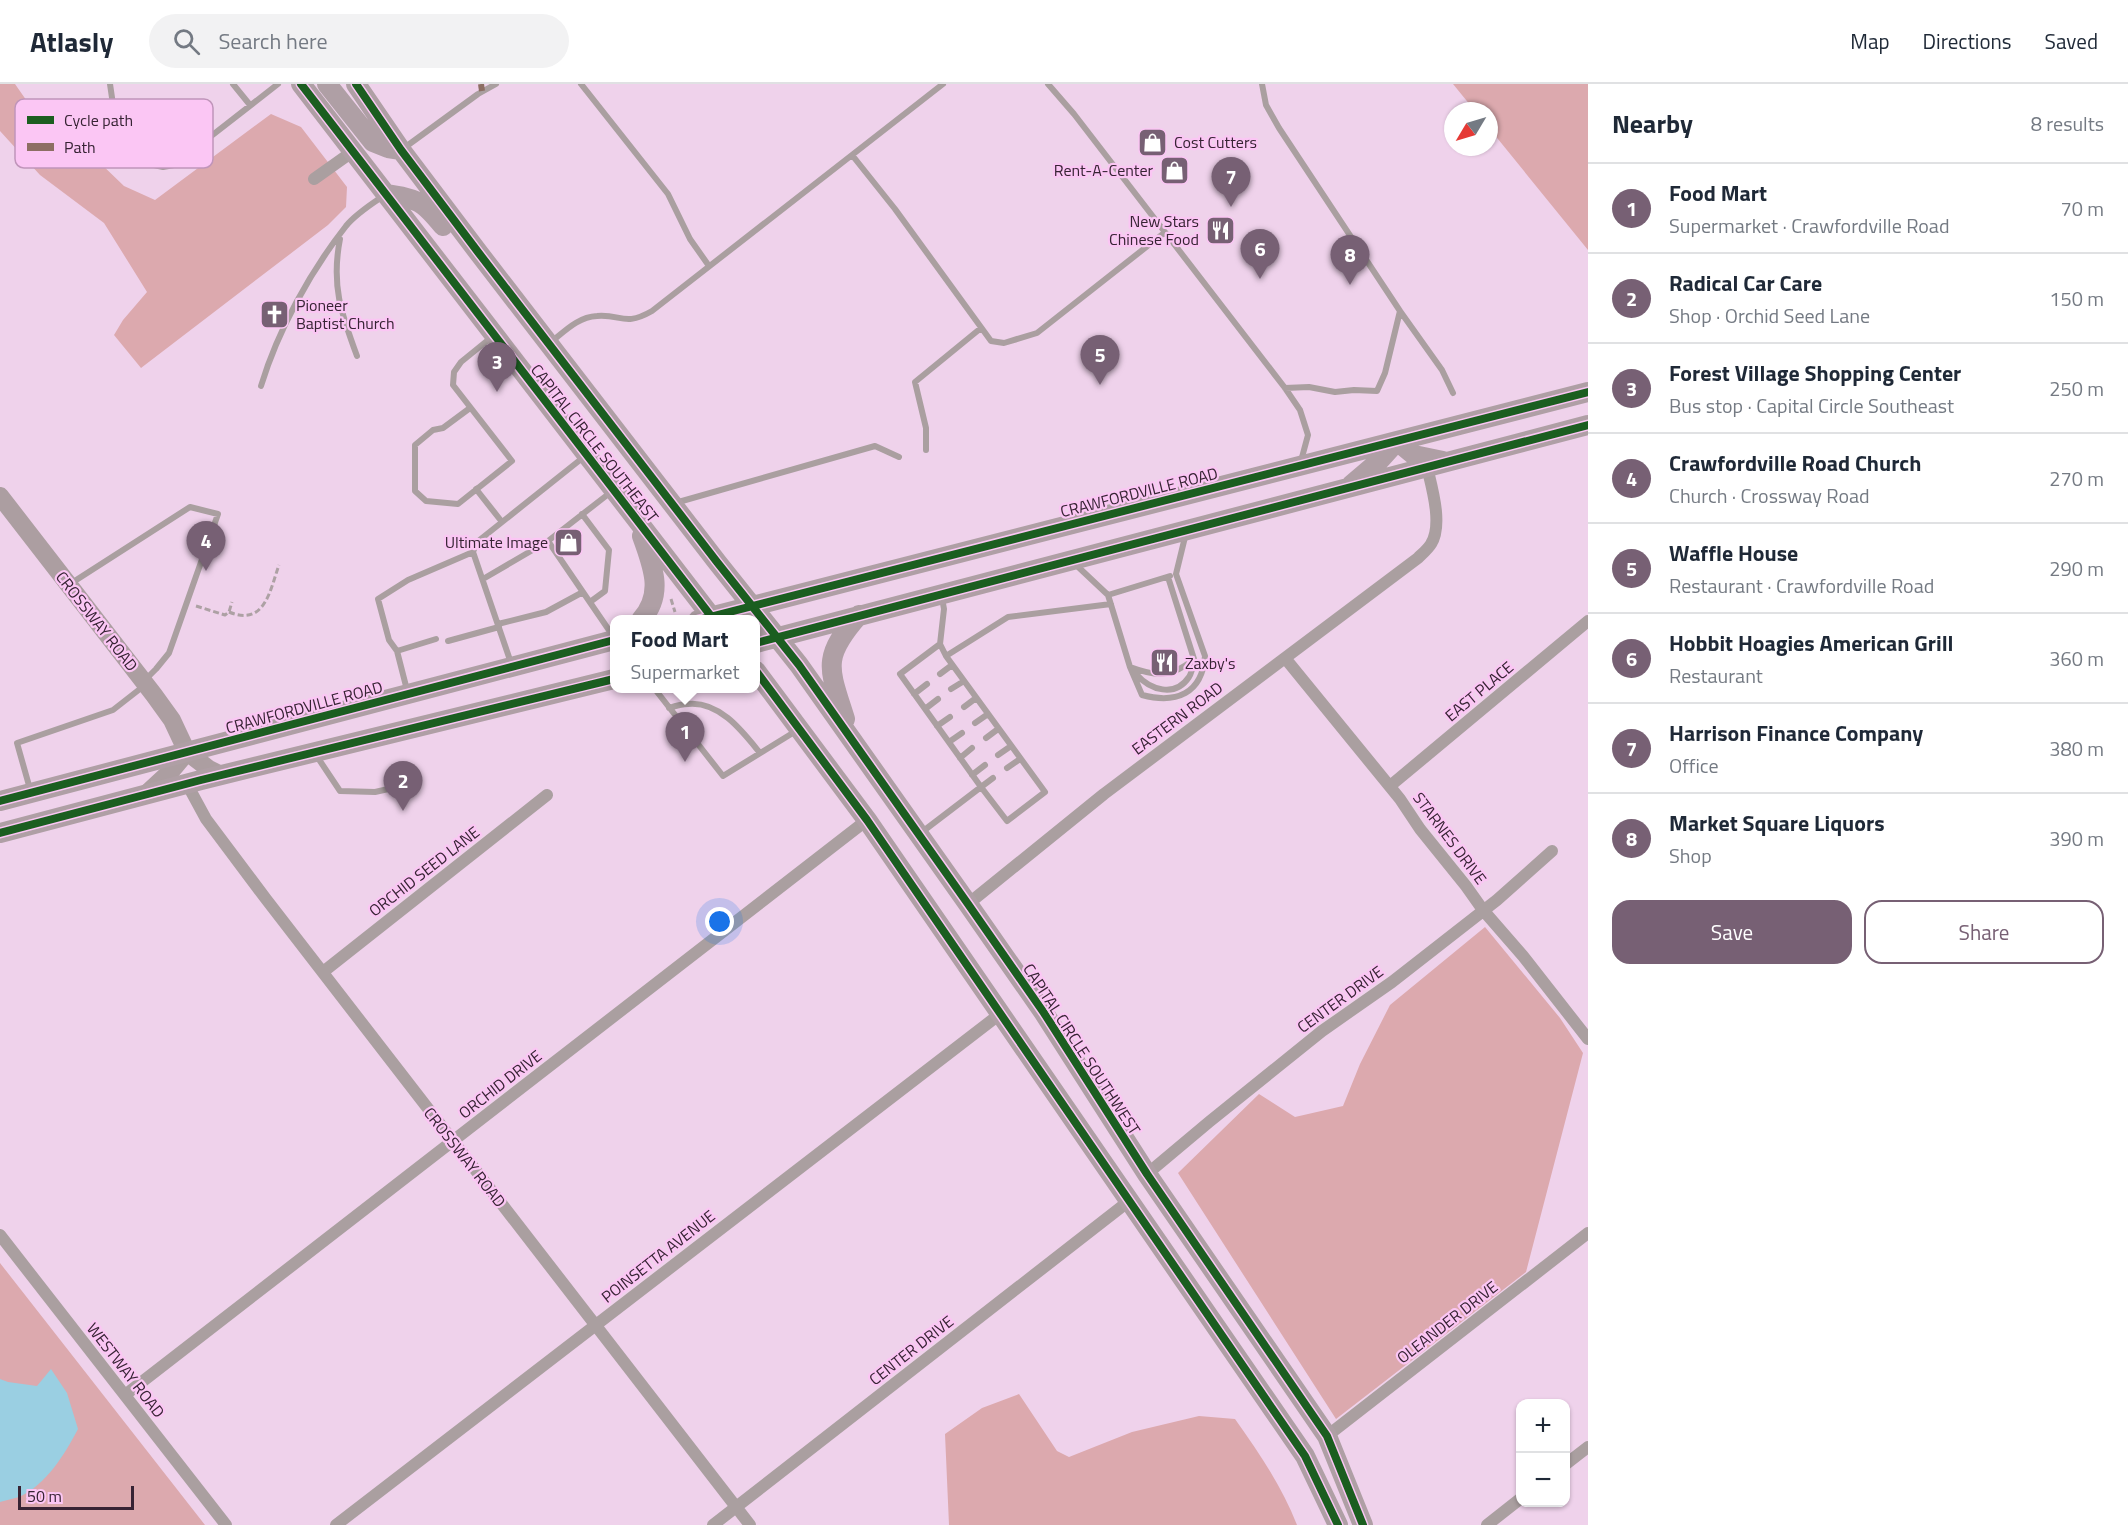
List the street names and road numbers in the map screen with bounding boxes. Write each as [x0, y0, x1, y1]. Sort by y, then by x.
street label: CAPITAL CIRCLE SOUTHEAST [525, 359, 665, 528]
street label: CRAWFORDVILLE ROAD [1058, 461, 1220, 523]
street label: CROSSWAY ROAD [50, 566, 144, 676]
street label: EAST PLACE [1440, 655, 1519, 727]
street label: CRAWFORDVILLE ROAD [223, 674, 385, 740]
street label: EASTERN ROAD [1126, 676, 1228, 760]
street label: STARNES DRIVE [1407, 787, 1493, 889]
street label: ORCHID SEED LANE [364, 820, 485, 922]
street label: CAPITAL CIRCLE SOUTHWEST [1017, 959, 1147, 1140]
street label: CENTER DRIVE [1292, 959, 1388, 1038]
street label: ORCHID DRIVE [453, 1044, 547, 1124]
street label: CROSSWAY ROAD [418, 1102, 512, 1212]
street label: POINSETTA AVENUE [596, 1204, 720, 1308]
street label: OLEANDER DRIVE [1391, 1275, 1503, 1369]
street label: CENTER DRIVE [864, 1309, 958, 1391]
street label: WESTWAY ROAD [81, 1317, 171, 1423]

